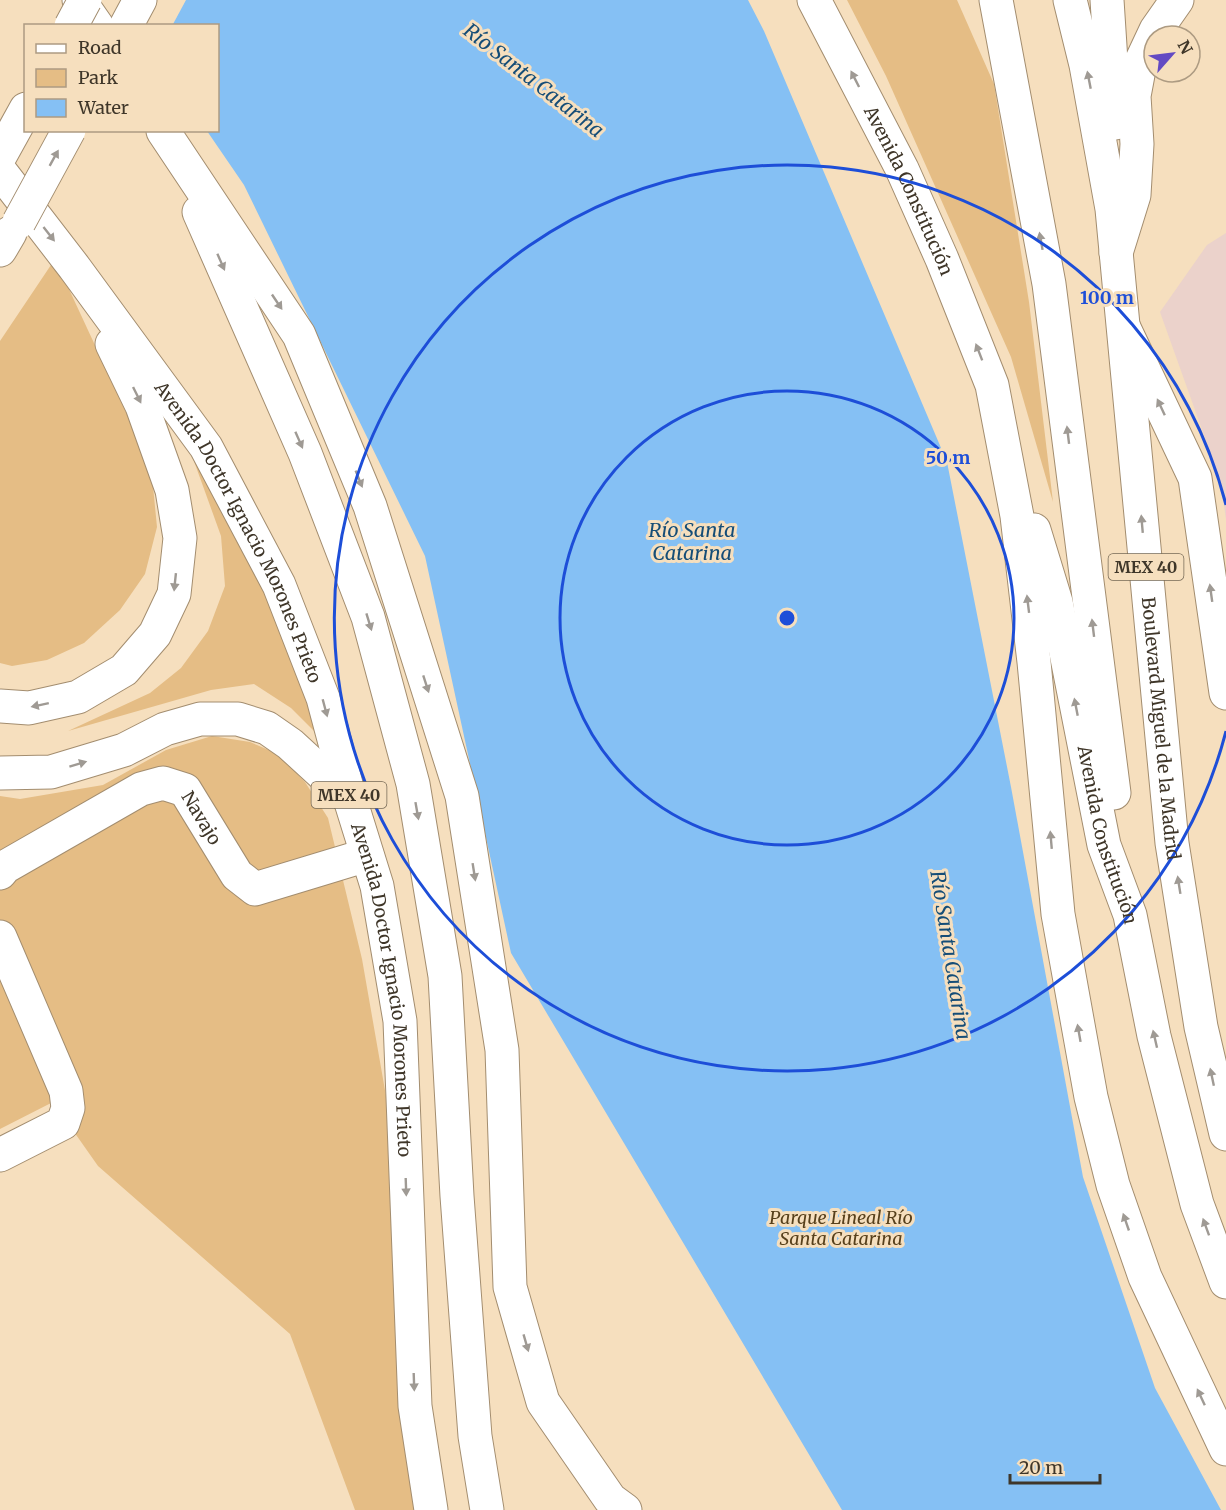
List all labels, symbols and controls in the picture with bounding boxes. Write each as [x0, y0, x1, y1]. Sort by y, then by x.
water label: Río Santa Catarina [459, 17, 609, 143]
legend [24, 24, 219, 132]
north arrow [1142, 24, 1202, 84]
text: Road [78, 36, 122, 59]
text: N [1173, 37, 1197, 58]
text: Park [78, 66, 119, 89]
one-way arrow [850, 70, 860, 87]
one-way arrow [1084, 71, 1093, 90]
text: Water [77, 96, 129, 119]
street label: Avenida Constitución [859, 101, 959, 279]
one-way arrow [49, 149, 59, 166]
one-way arrow [42, 226, 55, 242]
one-way arrow [1037, 232, 1046, 251]
one-way arrow [216, 253, 225, 270]
text: 100 m [1080, 286, 1134, 309]
one-way arrow [271, 294, 282, 310]
one-way arrow [973, 343, 983, 361]
street label: Avenida Doctor Ignacio Morones Prieto [150, 376, 327, 686]
one-way arrow [132, 386, 141, 403]
one-way arrow [1157, 398, 1166, 415]
one-way arrow [1064, 425, 1073, 444]
one-way arrow [295, 431, 305, 449]
text: 50 m [926, 446, 970, 469]
one-way arrow [354, 470, 364, 488]
one-way arrow [1137, 514, 1147, 533]
water label: Río Santa Catarina [649, 517, 735, 565]
road number: MEX 40 [1108, 554, 1184, 580]
one-way arrow [170, 573, 180, 592]
one-way arrow [1206, 584, 1215, 603]
one-way arrow [1023, 595, 1032, 614]
street label: Boulevard Miguel de la Madrid [1137, 596, 1186, 862]
centre of rings [777, 608, 797, 628]
one-way arrow [365, 613, 374, 631]
one-way arrow [1088, 618, 1098, 637]
one-way arrow [422, 675, 431, 693]
one-way arrow [1071, 697, 1080, 716]
one-way arrow [321, 699, 330, 717]
one-way arrow [31, 701, 50, 711]
street label: Avenida Constitución [1073, 742, 1143, 926]
one-way arrow [69, 759, 87, 768]
road number: MEX 40 [312, 782, 386, 808]
street label: Navajo [177, 787, 227, 849]
one-way arrow [413, 802, 422, 821]
street label: Avenida Doctor Ignacio Morones Prieto [346, 819, 417, 1157]
one-way arrow [1046, 830, 1056, 849]
one-way arrow [469, 863, 478, 882]
water label: Río Santa Catarina [925, 869, 977, 1041]
one-way arrow [1174, 875, 1183, 894]
one-way arrow [1074, 1023, 1083, 1042]
one-way arrow [1150, 1030, 1160, 1049]
one-way arrow [1207, 1067, 1216, 1086]
one-way arrow [402, 1178, 411, 1197]
park label: Parque Lineal Río Santa Catarina [769, 1206, 913, 1250]
one-way arrow [1120, 1212, 1130, 1230]
one-way arrow [1200, 1218, 1210, 1236]
one-way arrow [522, 1334, 531, 1352]
one-way arrow [410, 1373, 419, 1392]
one-way arrow [1197, 1388, 1206, 1405]
scale bar [1010, 1447, 1100, 1485]
text: 20 m [1019, 1456, 1063, 1479]

